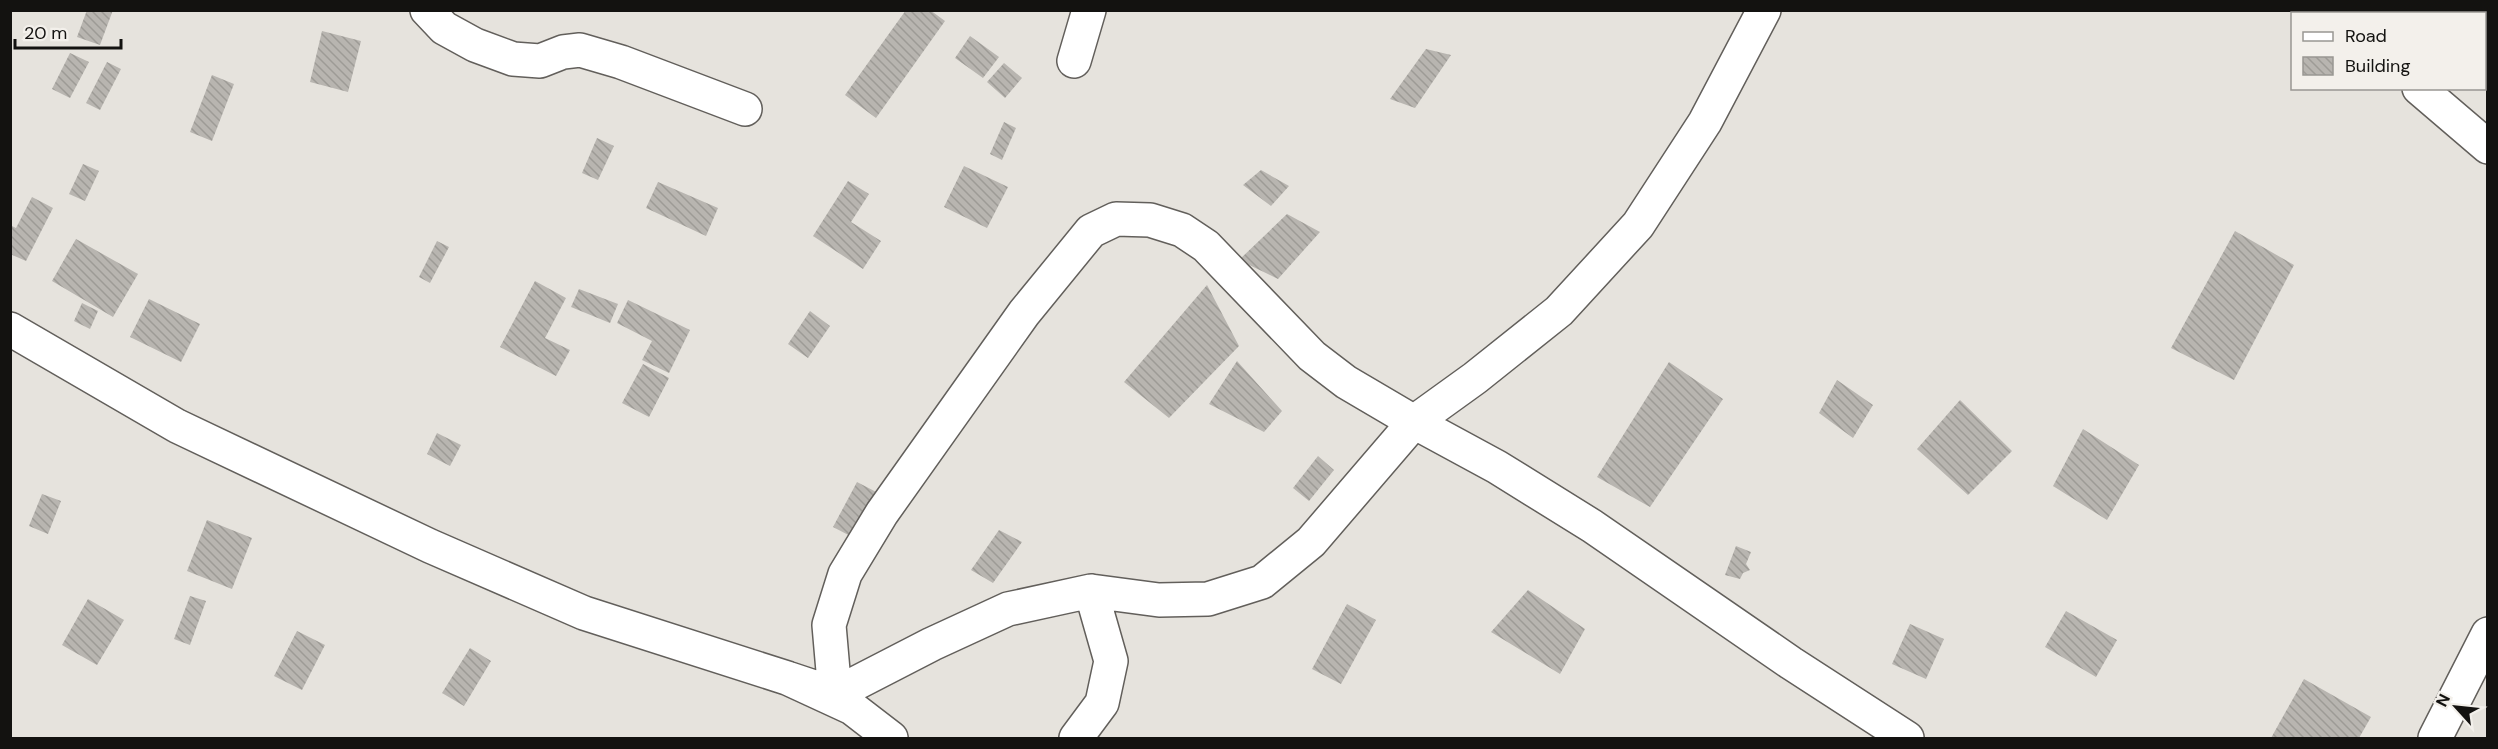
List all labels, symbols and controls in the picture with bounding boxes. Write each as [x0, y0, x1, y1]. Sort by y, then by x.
scale bar [15, 12, 122, 50]
legend [2291, 12, 2486, 90]
text: 20 m [24, 21, 67, 45]
text: Road [2345, 24, 2387, 48]
text: Building [2345, 54, 2410, 78]
north arrow [2426, 677, 2486, 737]
text: N [2431, 690, 2455, 710]

